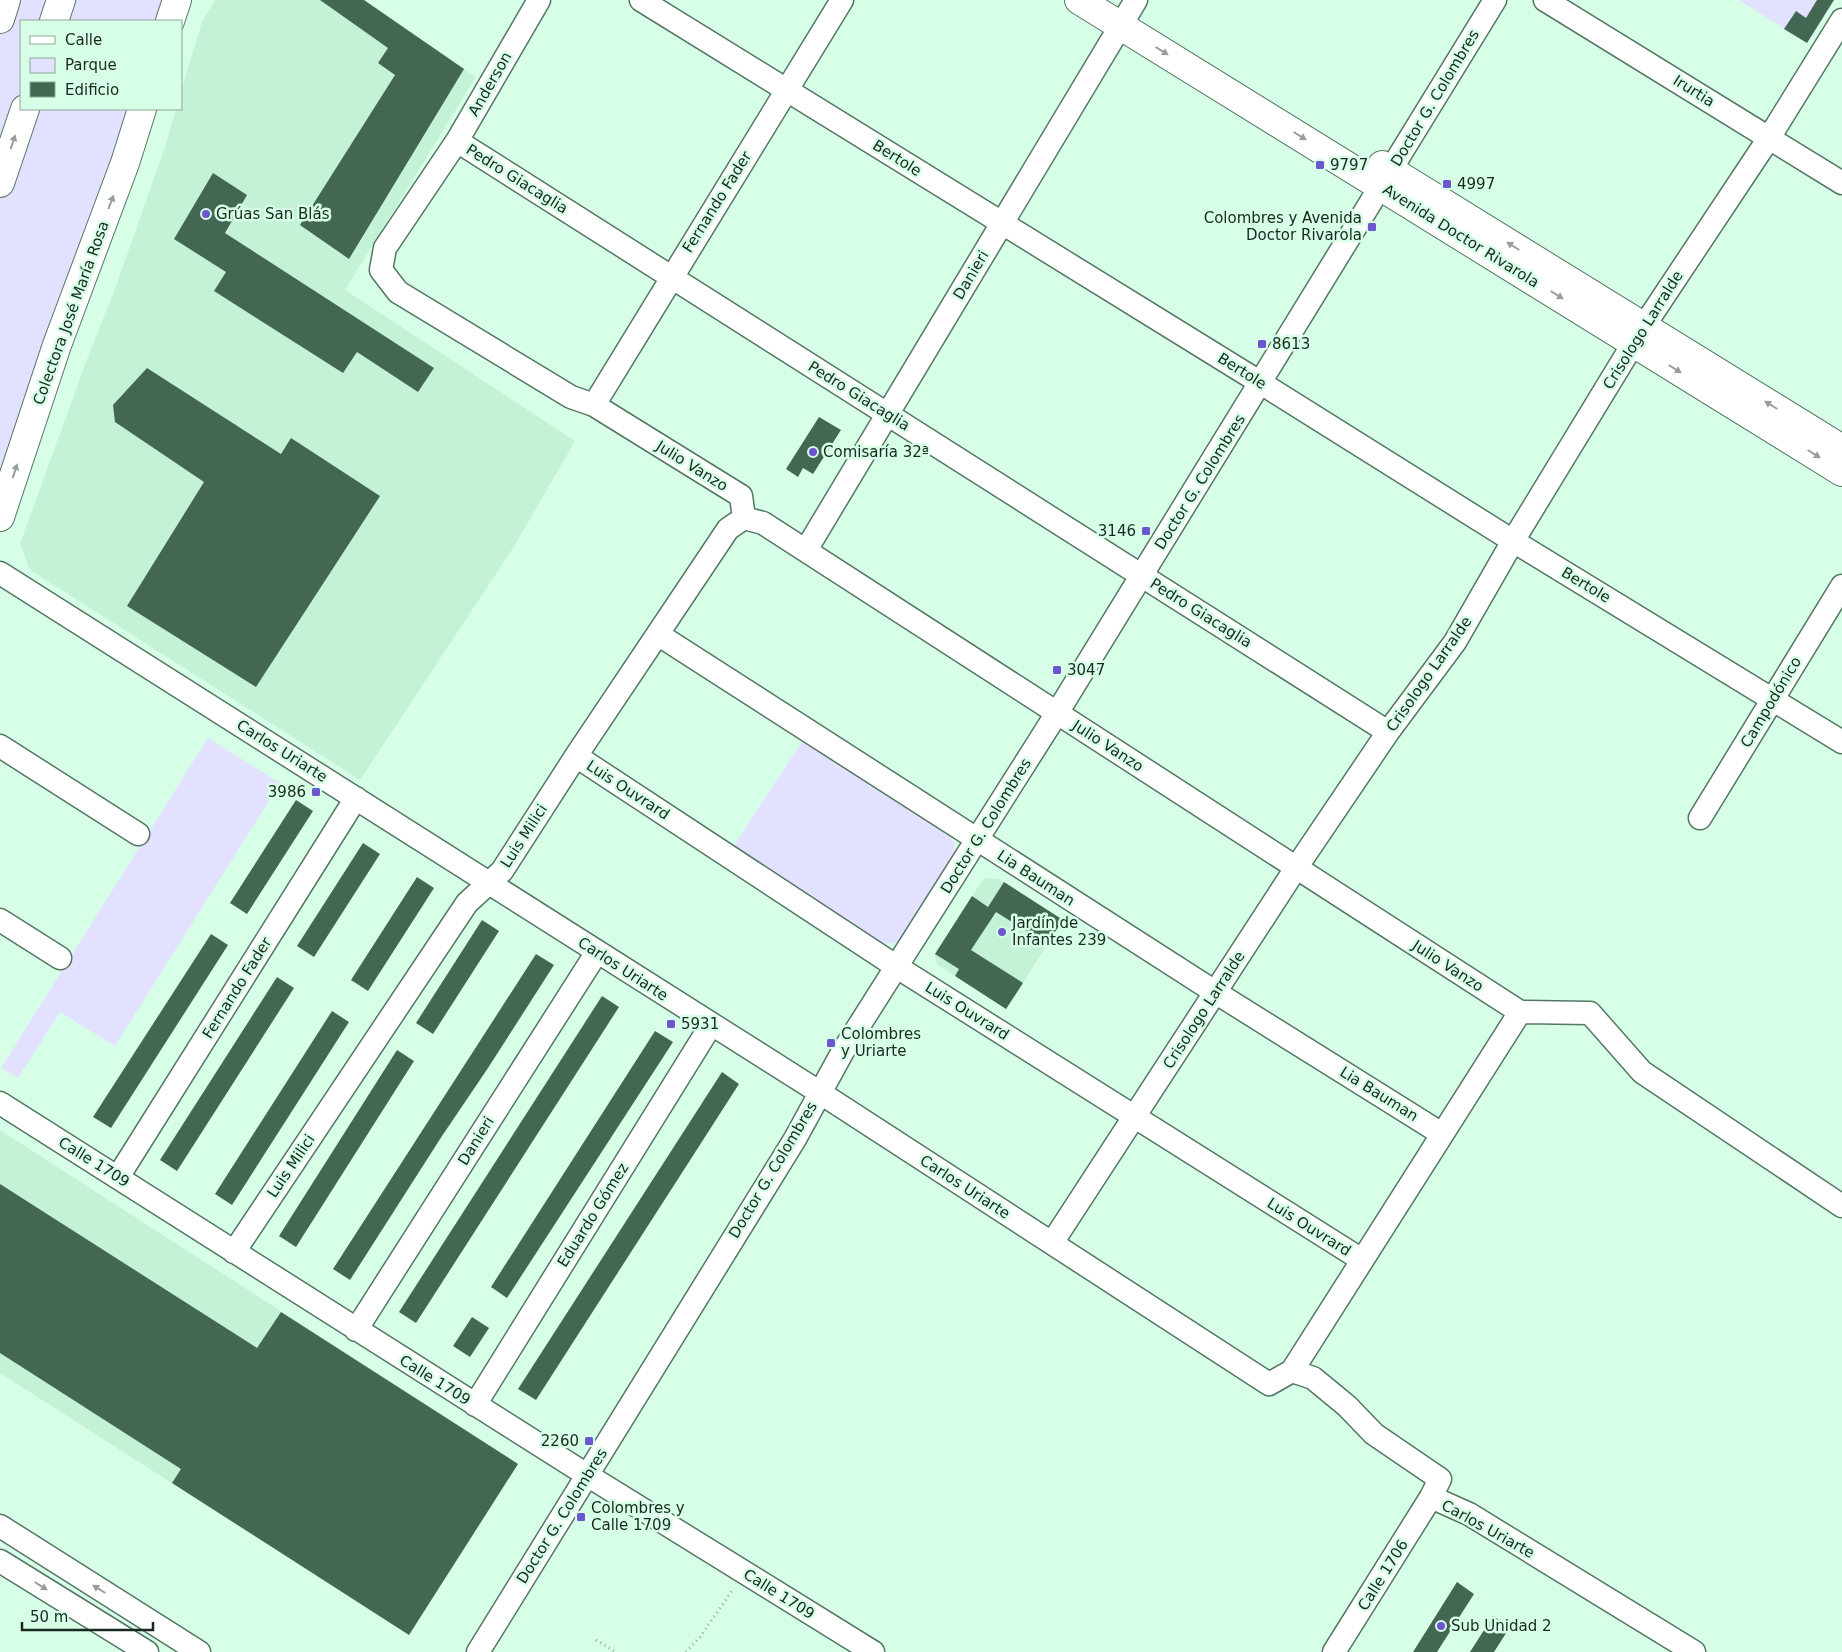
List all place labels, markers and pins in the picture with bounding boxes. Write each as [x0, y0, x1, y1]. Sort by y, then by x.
place label: 9797 [1330, 156, 1368, 174]
marker: 9797 [1314, 159, 1326, 171]
place label: 4997 [1457, 175, 1495, 193]
marker: 4997 [1441, 178, 1453, 190]
place label: Grúas San Blás [216, 205, 330, 223]
marker: Grúas San Blás [200, 208, 212, 220]
place label: Colombres y Avenida Doctor Rivarola [1204, 209, 1362, 244]
marker: Colombres y Avenida Doctor Rivarola [1366, 221, 1378, 233]
place label: 8613 [1272, 335, 1310, 353]
marker: 8613 [1256, 338, 1268, 350]
place label: Comisaría 32ª [823, 443, 929, 461]
marker: Comisaría 32ª [807, 446, 819, 458]
place label: 3146 [1098, 522, 1136, 540]
marker: 3146 [1140, 525, 1152, 537]
place label: 3047 [1067, 661, 1105, 679]
marker: 3047 [1051, 664, 1063, 676]
place label: 3986 [268, 783, 306, 801]
marker: 3986 [310, 786, 322, 798]
place label: Jardín de Infantes 239 [1011, 914, 1106, 949]
marker: Jardín de Infantes 239 [996, 926, 1008, 938]
place label: 5931 [681, 1015, 719, 1033]
marker: 5931 [665, 1018, 677, 1030]
place label: Colombres y Uriarte [841, 1025, 921, 1060]
marker: Colombres y Uriarte [825, 1037, 837, 1049]
place label: 2260 [541, 1432, 579, 1450]
marker: 2260 [583, 1435, 595, 1447]
place label: Colombres y Calle 1709 [591, 1499, 685, 1534]
marker: Colombres y Calle 1709 [575, 1511, 587, 1523]
place label: Sub Unidad 2 [1451, 1617, 1552, 1635]
marker: Sub Unidad 2 [1435, 1620, 1447, 1632]

